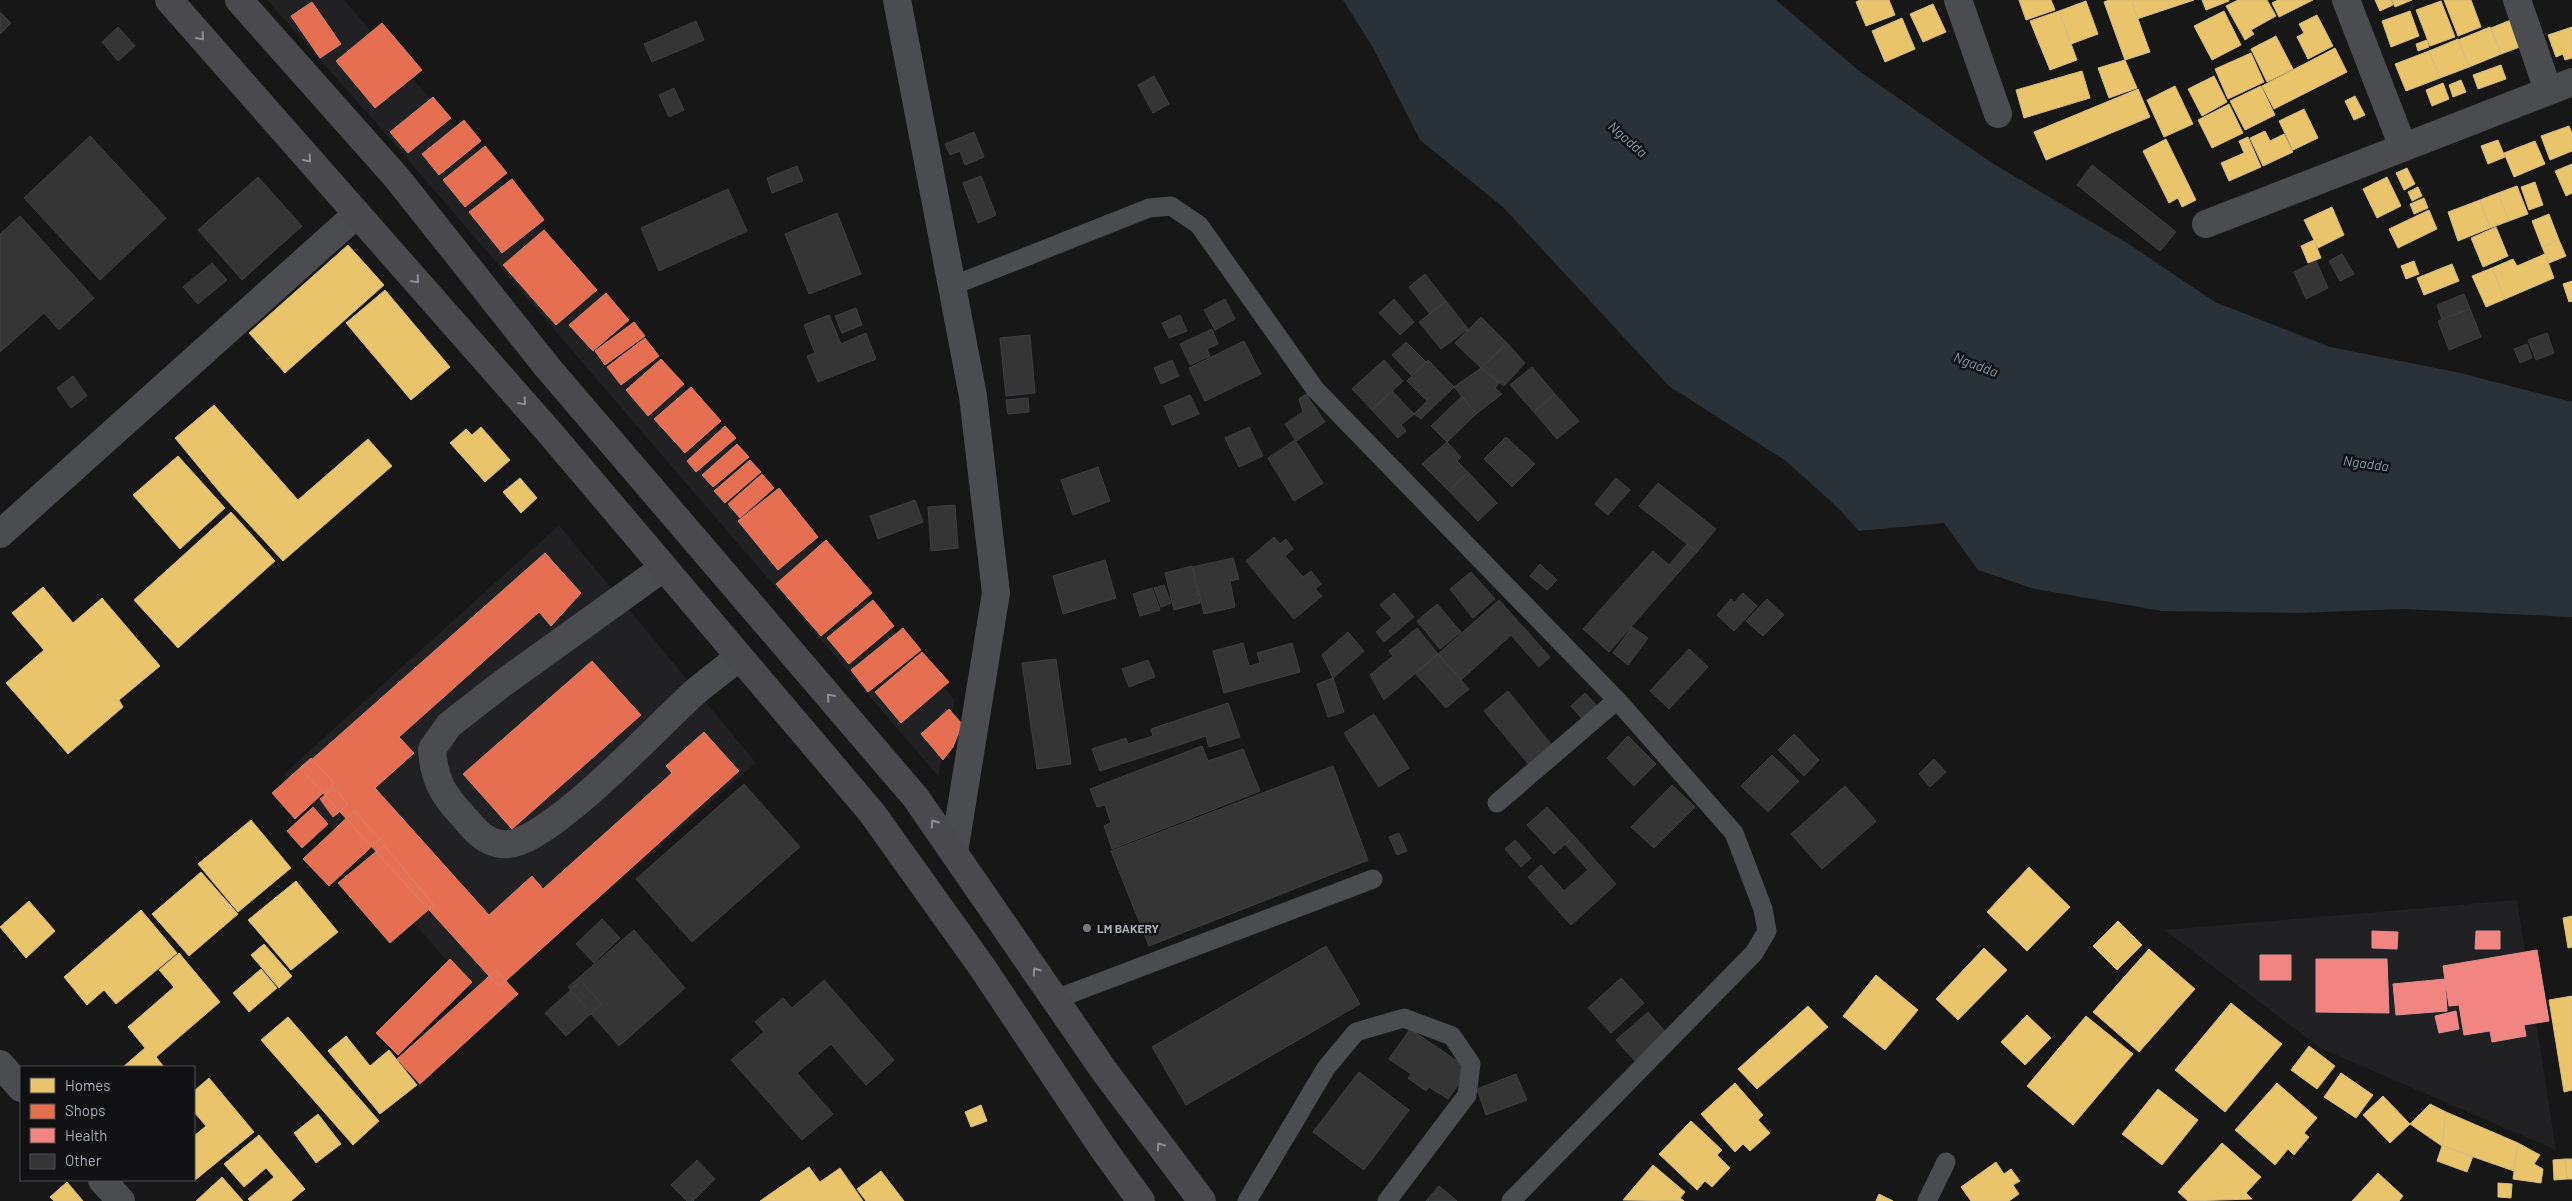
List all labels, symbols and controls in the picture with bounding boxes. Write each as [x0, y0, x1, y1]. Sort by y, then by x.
one-way arrow [195, 31, 204, 40]
water label: Ngadda [1605, 117, 1651, 161]
one-way arrow [302, 153, 311, 162]
one-way arrow [410, 275, 419, 284]
water label: Ngadda [1951, 348, 2001, 380]
one-way arrow [517, 397, 526, 406]
water label: Ngadda [2342, 451, 2390, 475]
one-way arrow [827, 694, 836, 703]
one-way arrow [931, 819, 940, 828]
place label: LM BAKERY [1097, 921, 1159, 935]
marker: LM BAKERY [1081, 922, 1093, 934]
one-way arrow [1033, 967, 1042, 976]
legend [20, 1066, 195, 1181]
text: Homes [65, 1076, 110, 1094]
text: Shops [65, 1101, 105, 1119]
text: Health [65, 1126, 107, 1144]
one-way arrow [1157, 1143, 1166, 1152]
text: Other [65, 1151, 102, 1169]

